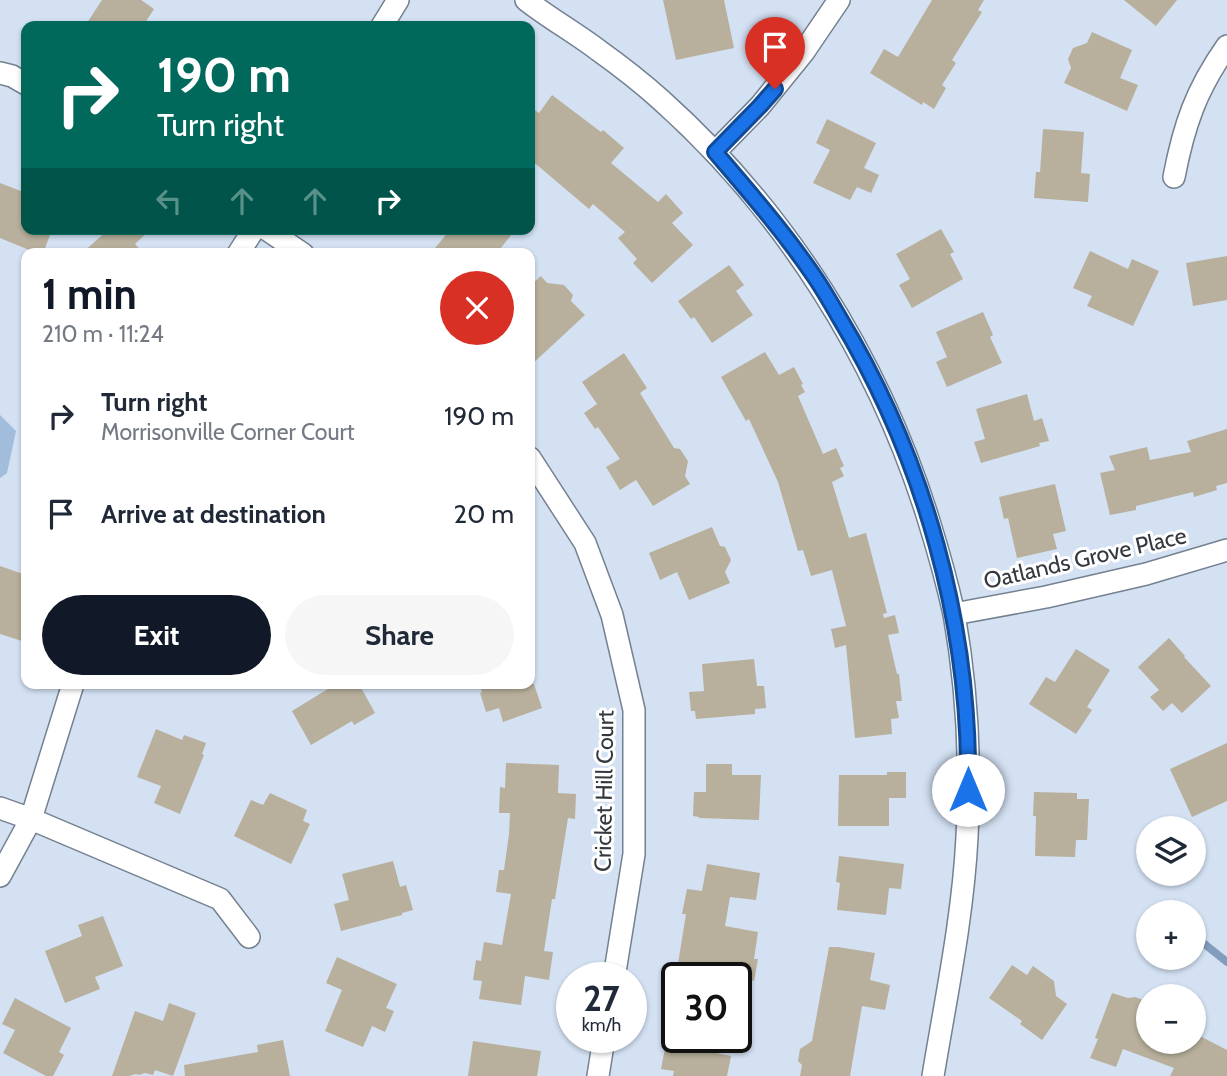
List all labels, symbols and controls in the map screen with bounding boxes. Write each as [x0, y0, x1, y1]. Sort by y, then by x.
pin [745, 17, 805, 89]
icon: arrive [756, 28, 794, 66]
text: 190 m [157, 45, 291, 104]
icon: right [42, 49, 133, 140]
text: Turn right [157, 105, 284, 144]
icon: left [150, 182, 188, 220]
icon: ahead [223, 182, 261, 220]
icon: ahead [296, 182, 334, 220]
icon: right [369, 182, 407, 220]
text: 1 min [42, 268, 137, 320]
button: close [440, 271, 514, 345]
text: 210 m · 11:24 [42, 320, 164, 348]
text: Turn right [101, 386, 207, 418]
icon: right [42, 397, 80, 435]
text: 190 m [444, 400, 514, 432]
text: Morrisonville Corner Court [101, 418, 354, 446]
icon: arrive [42, 495, 80, 533]
text: Arrive at destination [101, 498, 326, 530]
text: 20 m [454, 498, 514, 530]
street label: Oatlands Grove Place [981, 521, 1189, 595]
button: Exit [42, 595, 271, 675]
button: Share [285, 595, 514, 675]
street label: Cricket Hill Court [589, 710, 619, 872]
position arrow [931, 753, 1005, 827]
map controls [1136, 816, 1206, 1054]
button: layers [1136, 816, 1206, 886]
button: + [1136, 900, 1206, 970]
speed limit sign: 30 [661, 962, 752, 1053]
text: 27 [583, 977, 620, 1020]
button: − [1136, 984, 1206, 1054]
text: km/h [582, 1014, 621, 1036]

